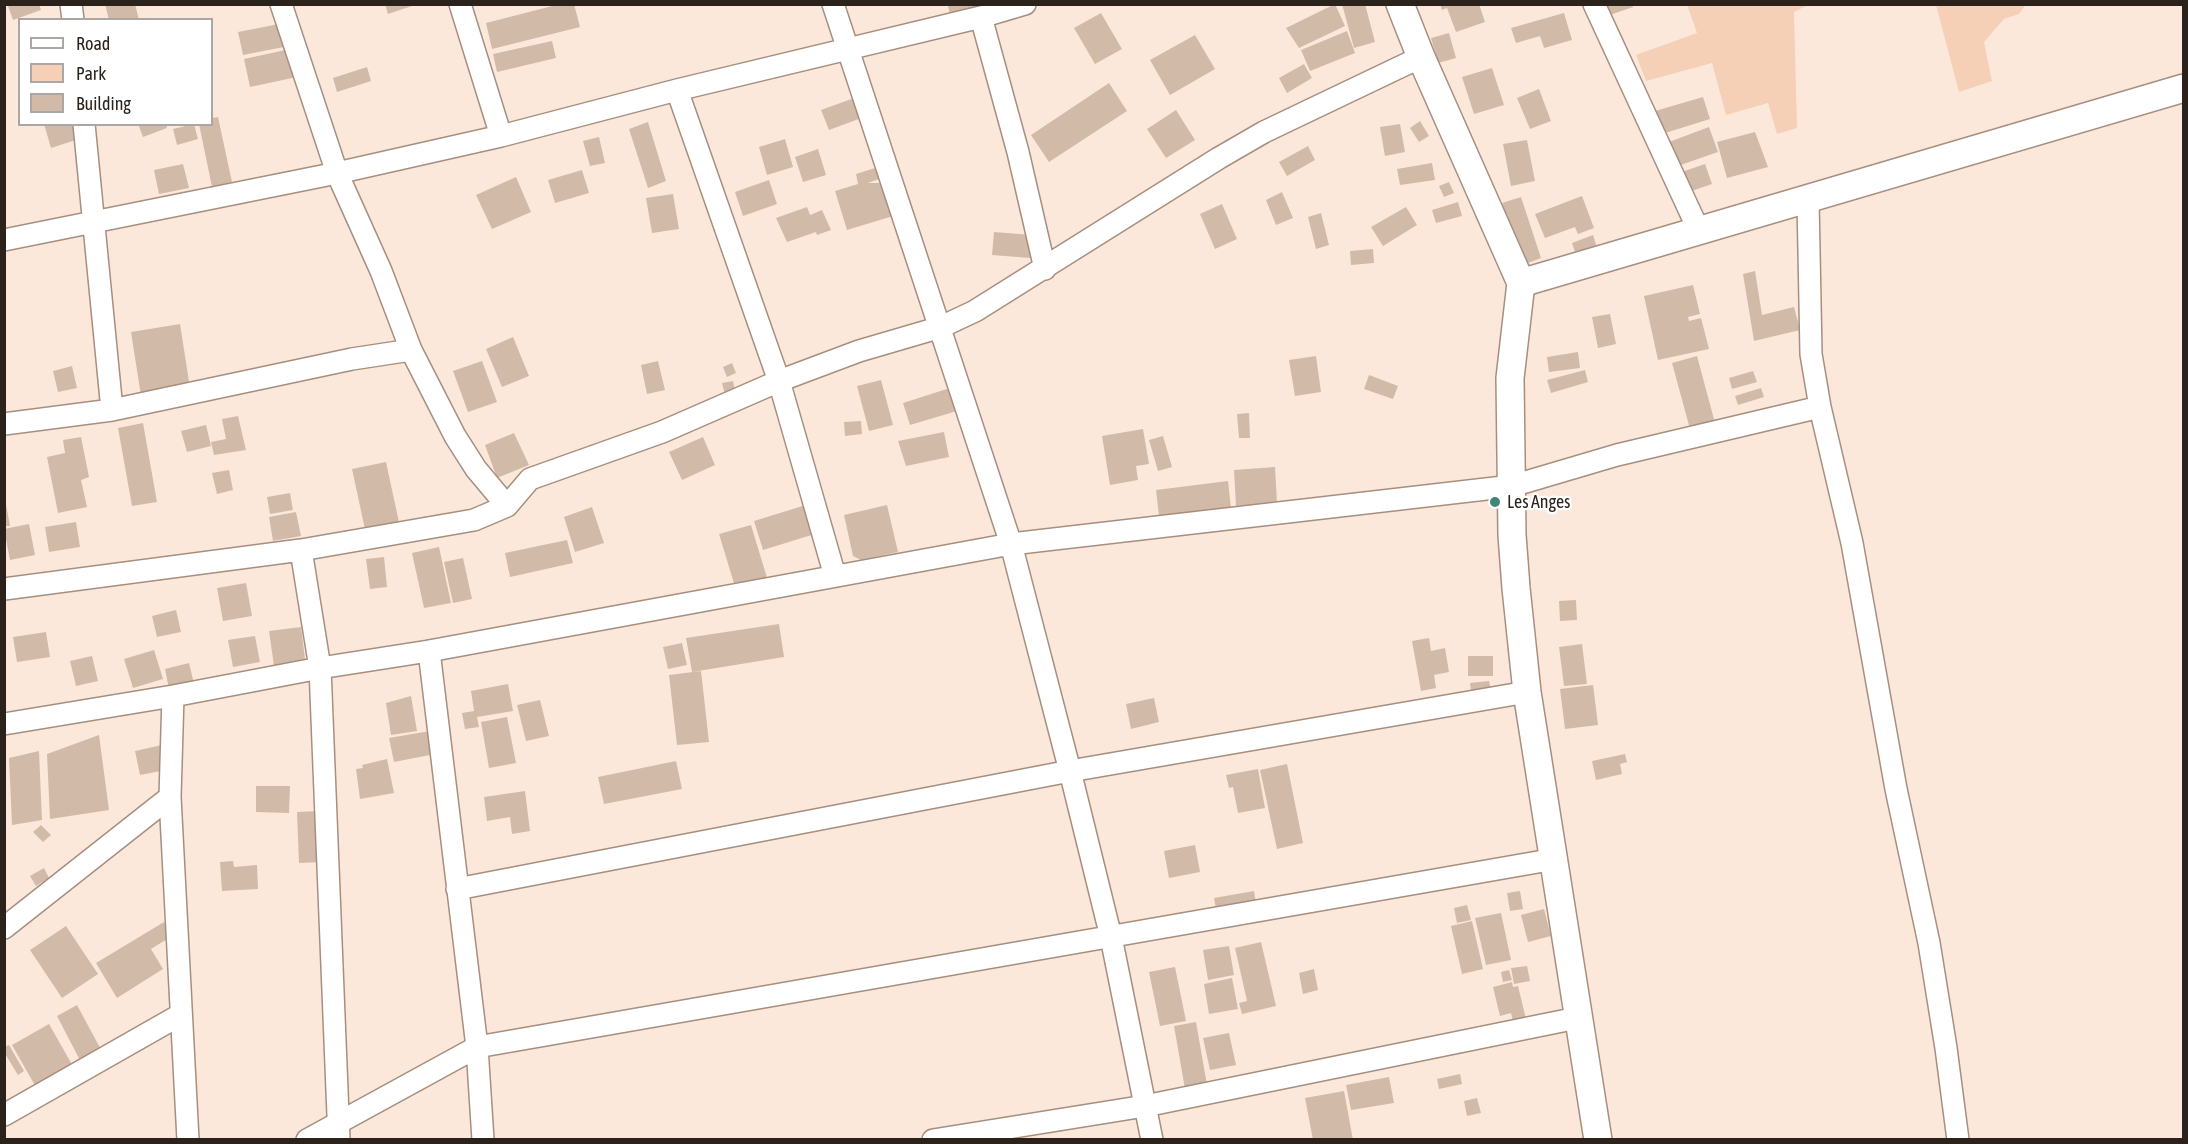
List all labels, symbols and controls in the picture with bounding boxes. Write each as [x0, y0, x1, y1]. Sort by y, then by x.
legend [18, 18, 213, 126]
text: Road [76, 33, 110, 54]
text: Park [76, 63, 106, 84]
text: Building [76, 93, 131, 114]
place label: Les Anges [1507, 491, 1570, 513]
marker: Les Anges [1488, 495, 1502, 509]

